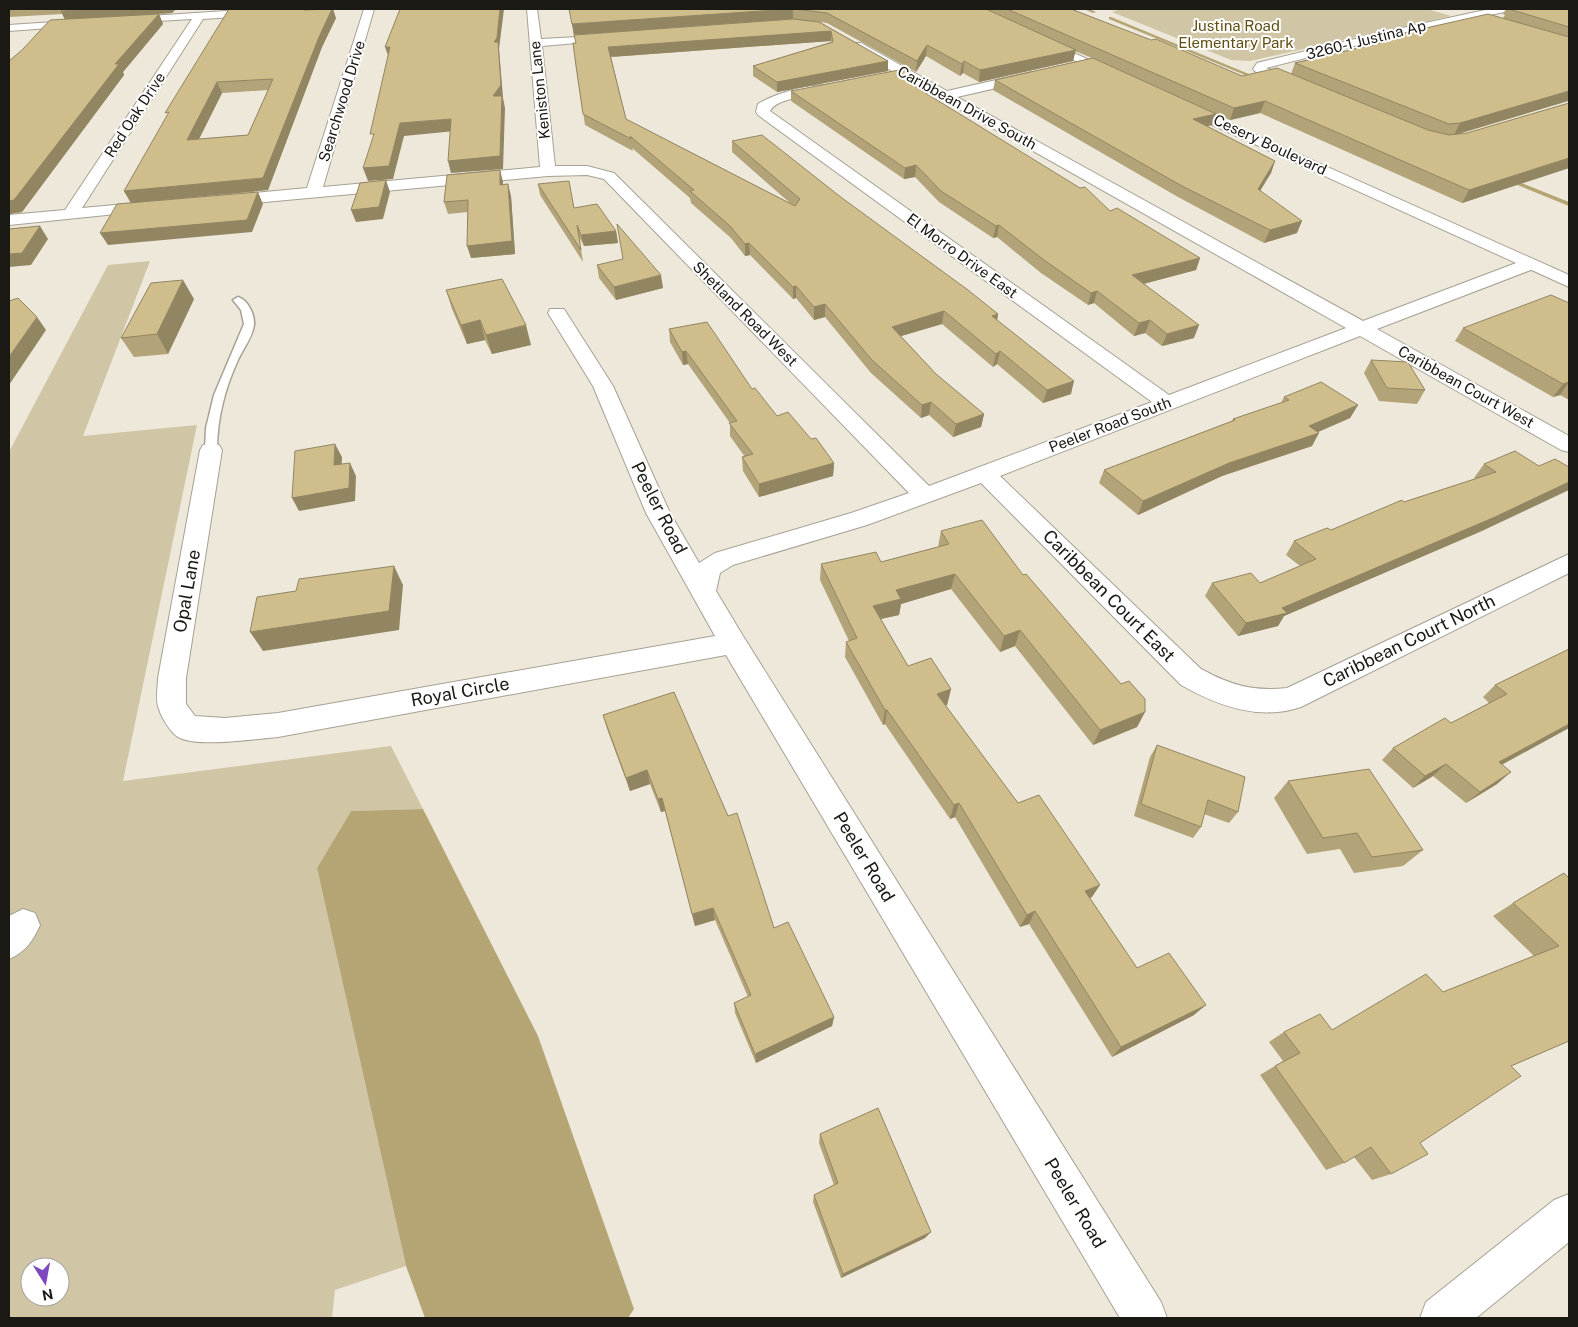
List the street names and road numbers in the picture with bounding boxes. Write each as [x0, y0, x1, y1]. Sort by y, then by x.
street label: 3260-1 Justina Ap [1304, 16, 1428, 63]
street label: Searchwood Drive [315, 38, 368, 164]
street label: Keniston Lane [526, 40, 553, 140]
street label: Caribbean Drive South [895, 62, 1040, 153]
street label: Red Oak Drive [101, 69, 168, 160]
street label: Cesery Boulevard [1211, 111, 1329, 178]
street label: El Morro Drive East [904, 210, 1021, 302]
street label: Shetland Road West [690, 258, 801, 370]
street label: Caribbean Court West [1395, 342, 1537, 431]
street label: Peeler Road South [1046, 393, 1173, 456]
street label: Peeler Road [627, 458, 692, 558]
street label: Caribbean Court East [1039, 525, 1180, 666]
street label: Opal Lane [169, 548, 204, 634]
street label: Caribbean Court North [1319, 590, 1498, 691]
street label: Royal Circle [409, 672, 511, 711]
street label: Peeler Road [829, 808, 899, 905]
street label: Peeler Road [1040, 1154, 1110, 1251]

